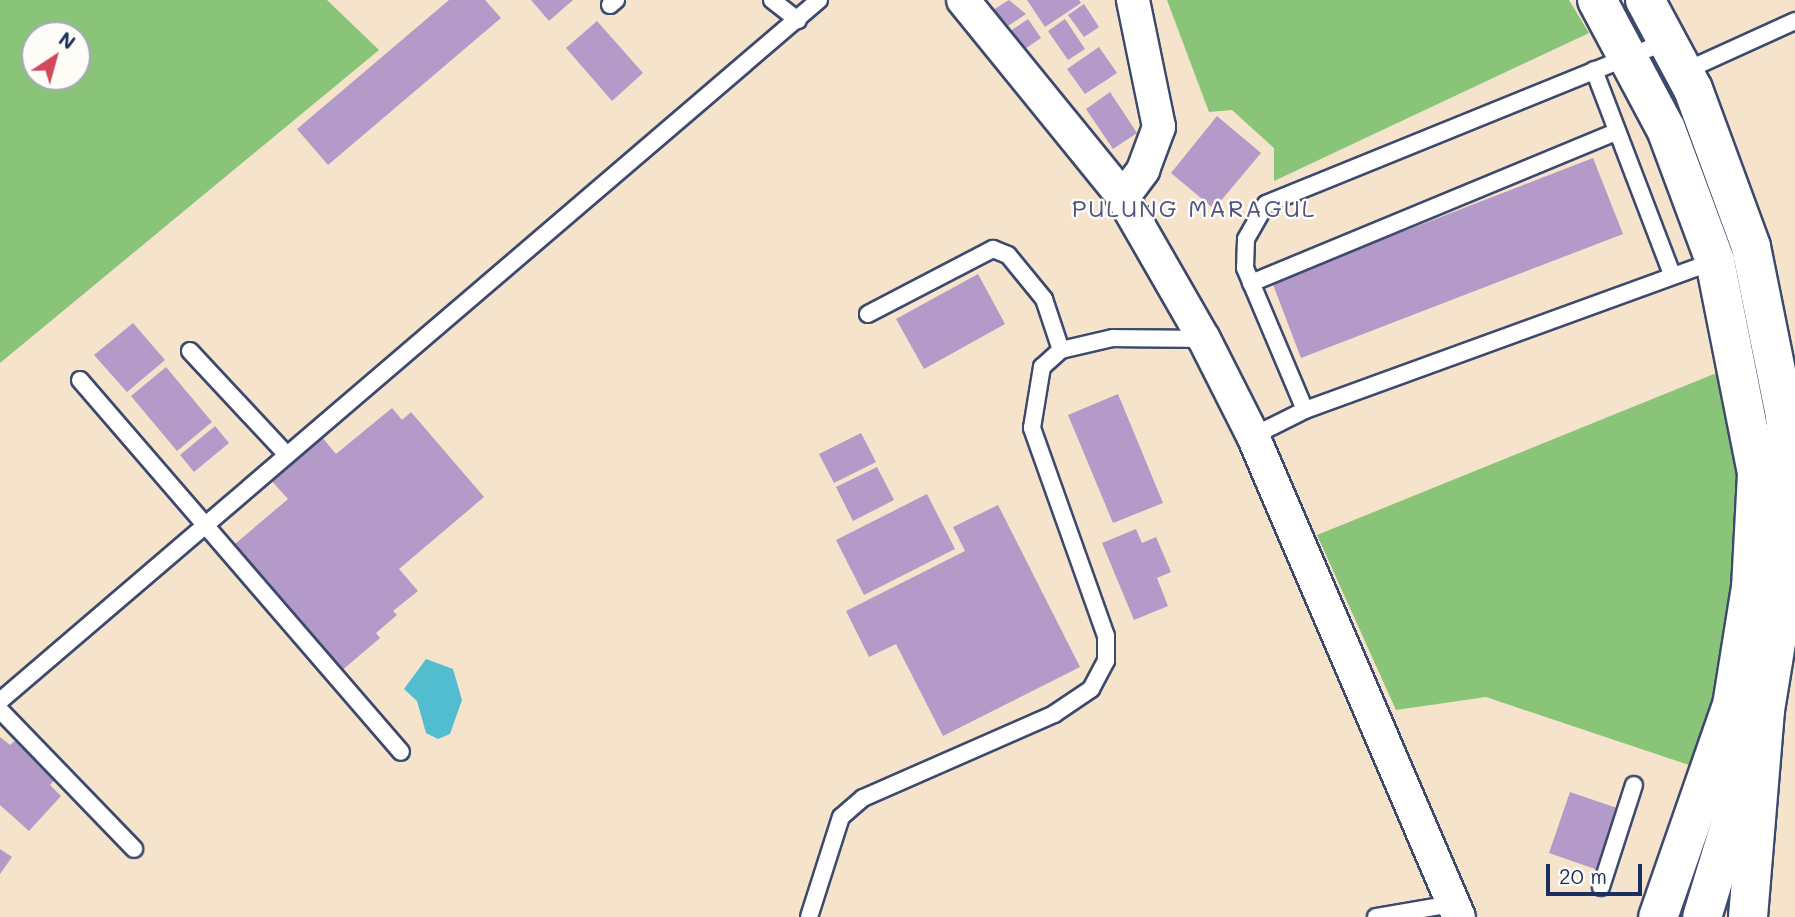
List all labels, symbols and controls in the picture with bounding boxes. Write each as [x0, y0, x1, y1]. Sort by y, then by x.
north arrow [21, 21, 91, 91]
text: N [54, 26, 81, 55]
district label: PULUNG MARAGUL [1073, 194, 1315, 222]
scale bar [1550, 850, 1646, 894]
text: 20 m [1559, 862, 1607, 889]

